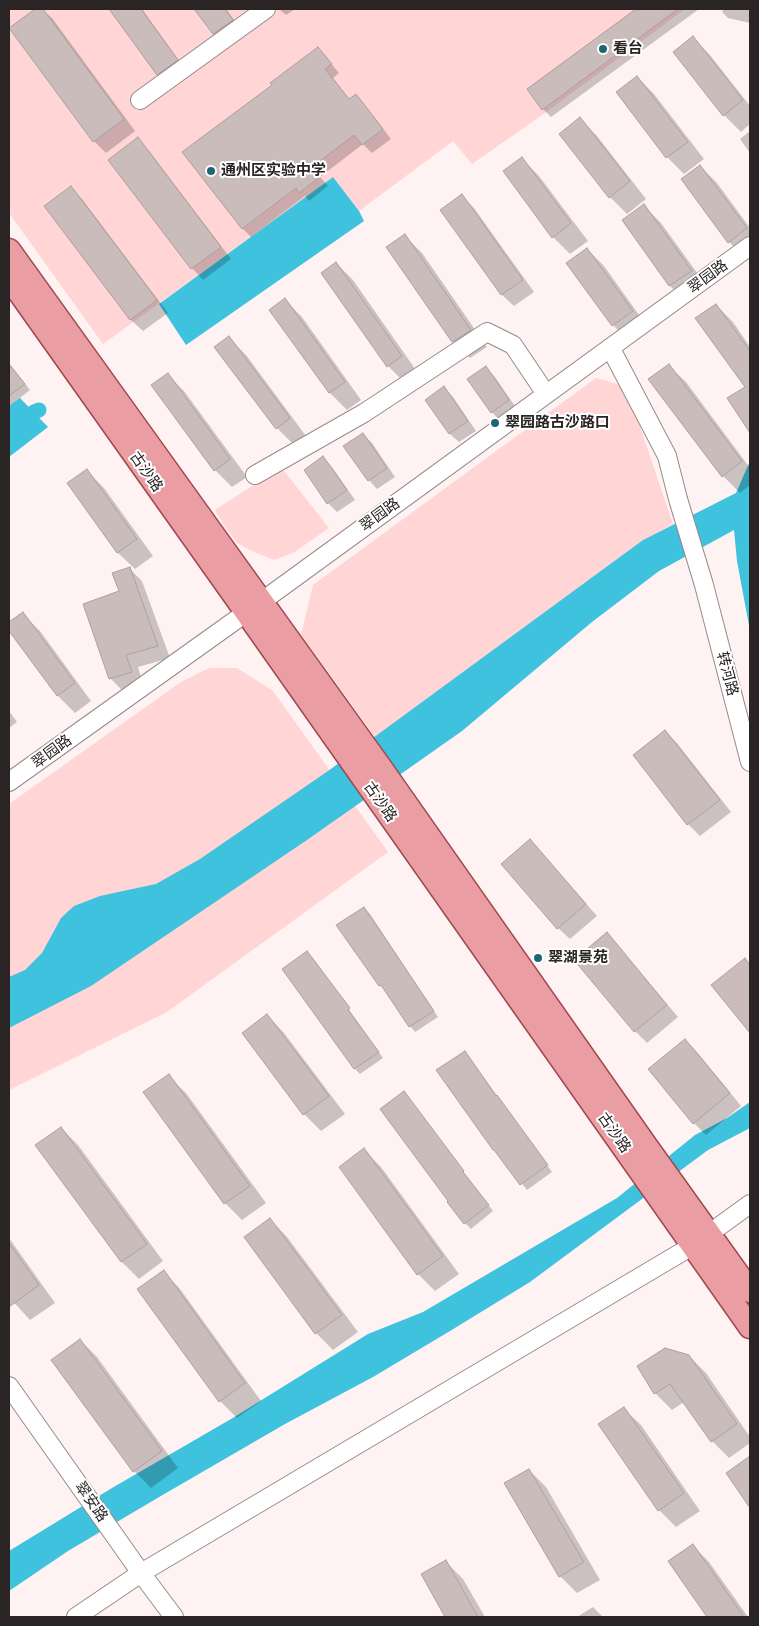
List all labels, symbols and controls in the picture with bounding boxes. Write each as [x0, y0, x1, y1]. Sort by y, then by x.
place label: 看台 [613, 40, 643, 58]
marker: 看台 [597, 43, 609, 55]
place label: 通州区实验中学 [221, 162, 326, 180]
marker: 通州区实验中学 [205, 165, 217, 177]
street label: 翠园路 [685, 256, 731, 298]
place label: 翠园路古沙路口 [505, 414, 610, 432]
marker: 翠园路古沙路口 [489, 417, 501, 429]
street label: 古沙路 [126, 448, 166, 496]
street label: 翠园路 [357, 494, 403, 536]
street label: 转河路 [712, 650, 742, 698]
street label: 翠园路 [29, 731, 75, 773]
street label: 古沙路 [360, 778, 400, 826]
place label: 翠湖景苑 [548, 949, 608, 967]
marker: 翠湖景苑 [532, 952, 544, 964]
street label: 古沙路 [594, 1109, 634, 1157]
street label: 翠安路 [71, 1478, 111, 1526]

